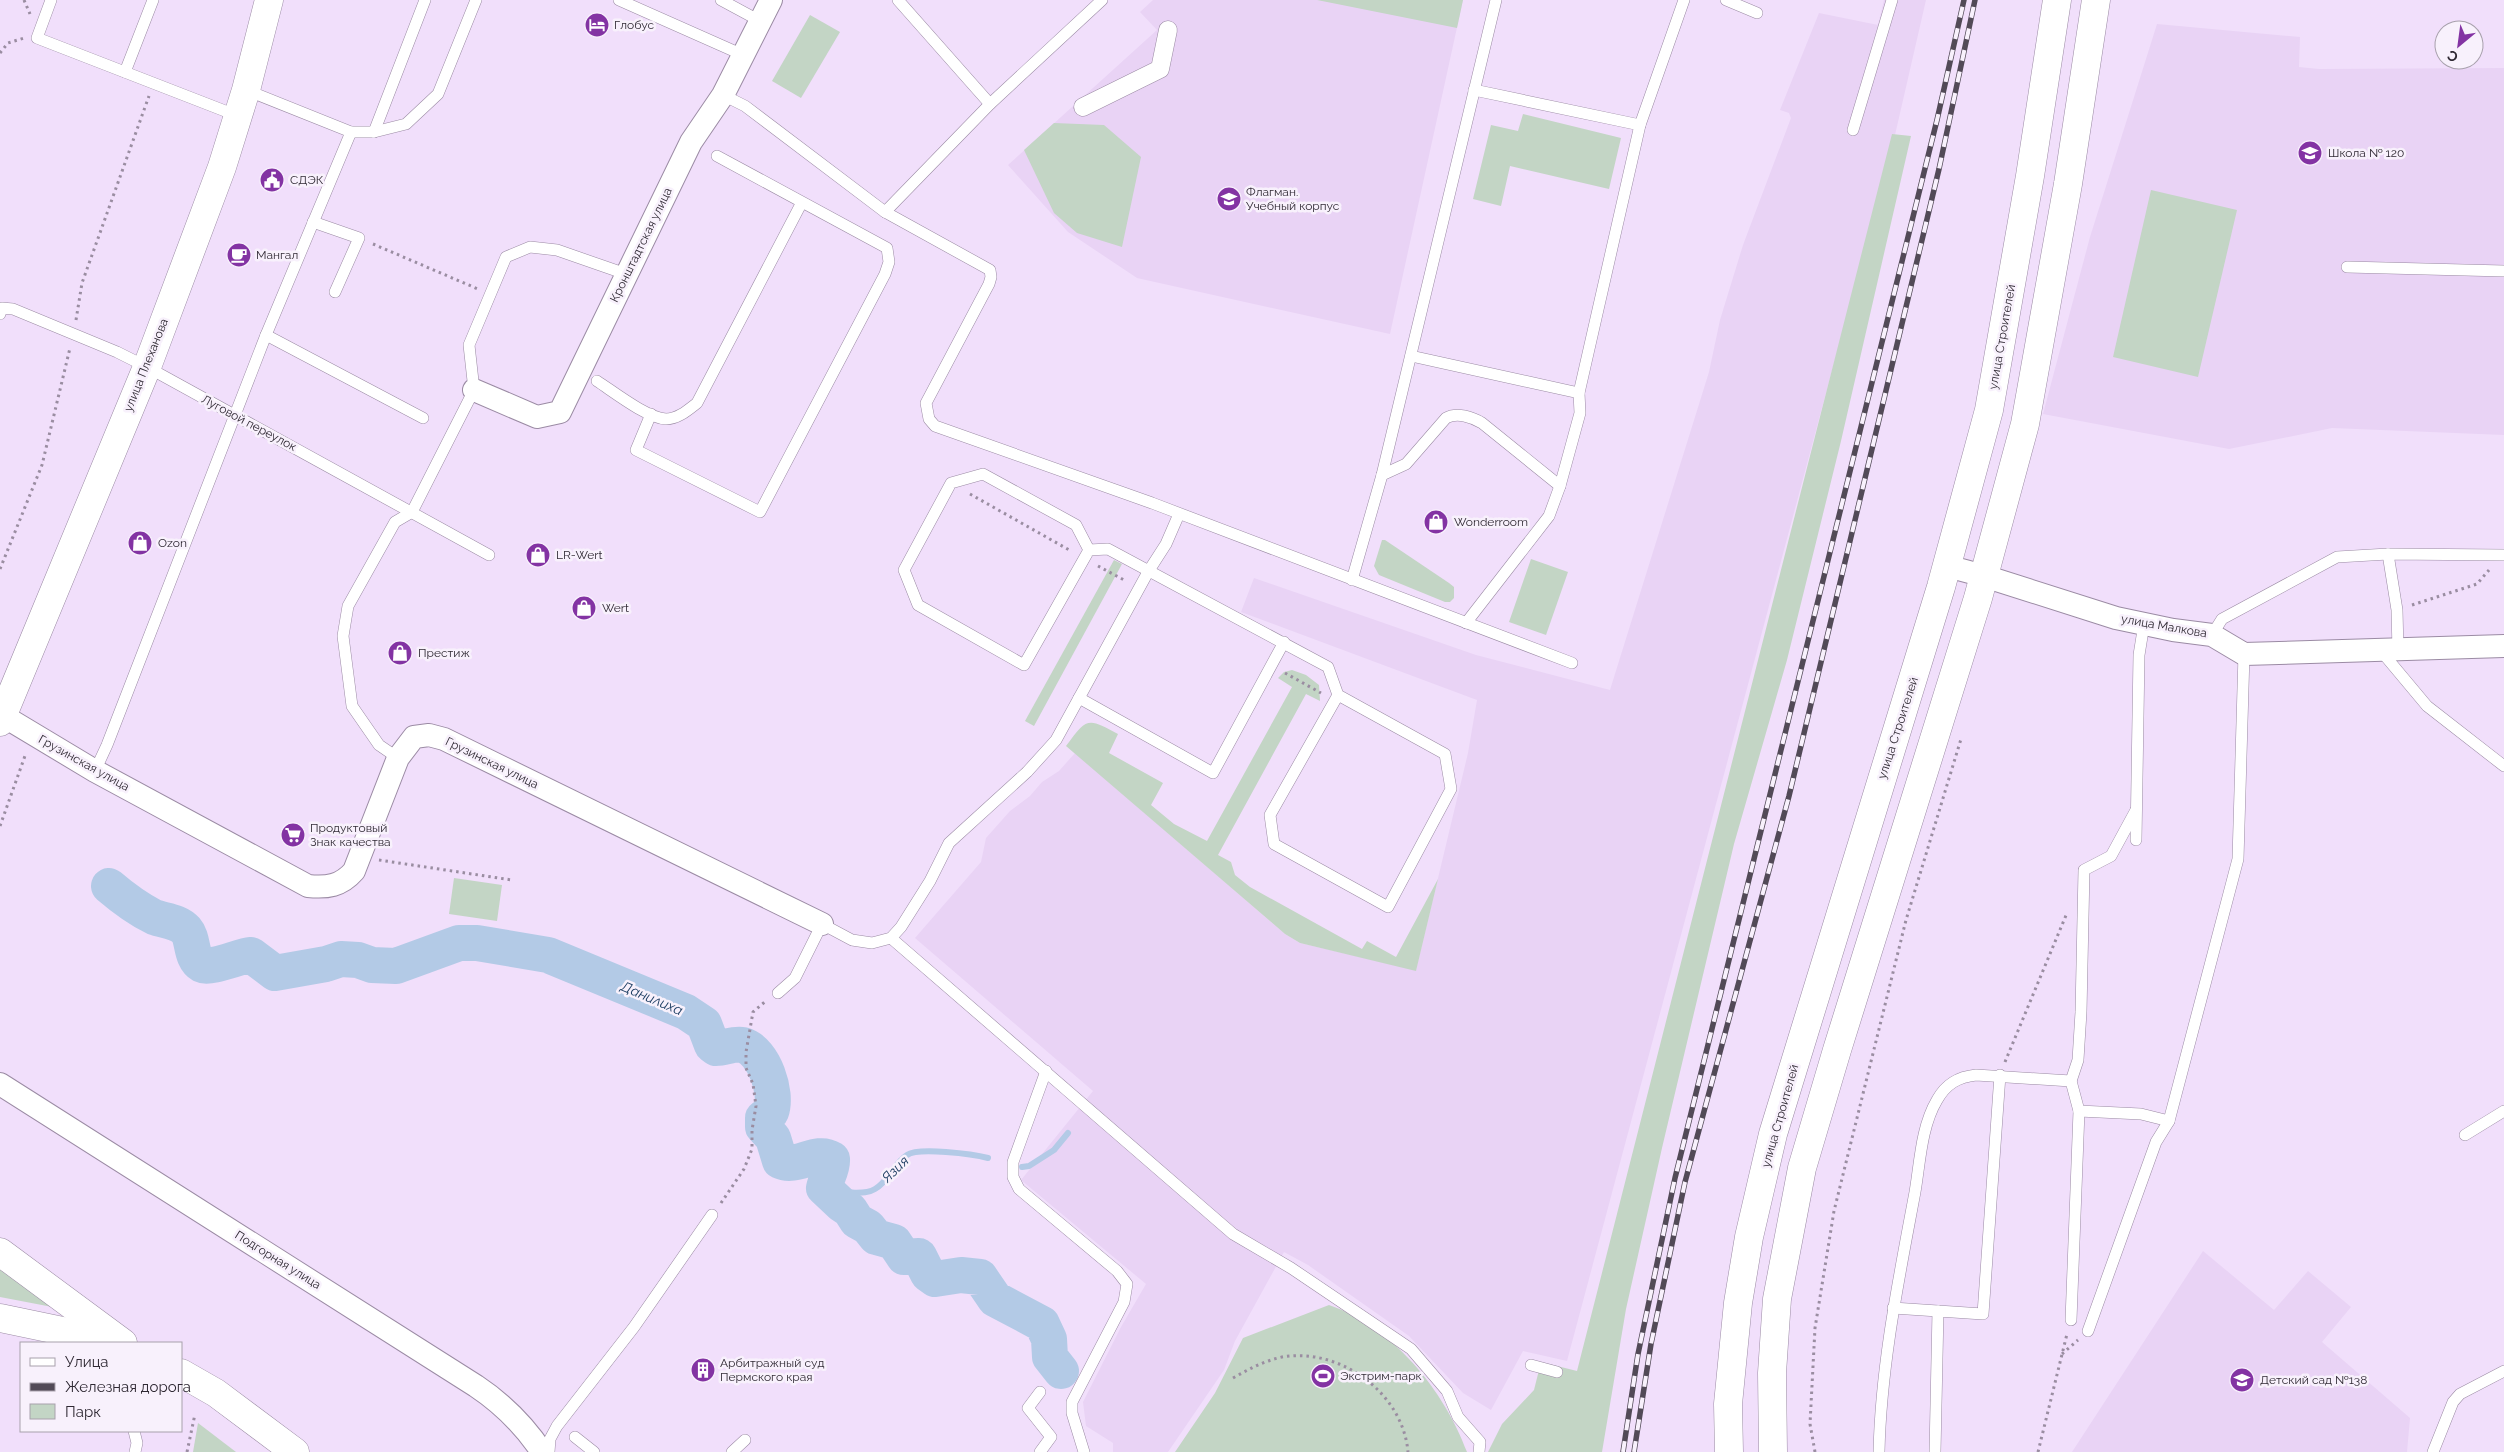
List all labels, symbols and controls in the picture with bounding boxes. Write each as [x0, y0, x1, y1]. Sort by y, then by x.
hotel icon: Глобус [584, 12, 610, 38]
place label: Глобус [614, 18, 655, 32]
north arrow [2434, 20, 2484, 70]
text: С [2444, 47, 2461, 66]
school or university icon: Школа № 120 [2297, 140, 2323, 166]
place label: Школа № 120 [2328, 146, 2404, 160]
public building icon: СДЭК [259, 167, 285, 193]
place label: СДЭК [290, 173, 324, 187]
street label: Кронштадтская улица [607, 185, 675, 305]
place label: Флагман. Учебный корпус [1246, 185, 1340, 213]
school or university icon: Флагман. Учебный корпус [1216, 186, 1242, 212]
cafe icon: Мангал [226, 242, 252, 268]
place label: Мангал [256, 248, 298, 262]
street label: улица Строителей [1986, 283, 2018, 391]
street label: улица Плеханова [121, 316, 171, 414]
street label: Луговой переулок [199, 392, 299, 454]
shop icon: Wonderroom [1423, 509, 1449, 535]
place label: Wonderroom [1454, 515, 1528, 529]
shop icon: Ozon [127, 530, 153, 556]
place label: Ozon [158, 536, 187, 550]
shop icon: LR-Wert [525, 542, 551, 568]
place label: LR-Wert [556, 548, 602, 562]
shop icon: Wert [571, 595, 597, 621]
place label: Wert [602, 601, 629, 615]
street label: улица Малкова [2120, 612, 2208, 640]
shop icon: Престиж [387, 640, 413, 666]
place label: Престиж [418, 646, 470, 660]
street label: улица Строителей [1875, 675, 1921, 781]
street label: Грузинская улица [36, 732, 132, 794]
street label: Грузинская улица [443, 734, 541, 792]
place label: Продуктовый Знак качества [310, 821, 391, 849]
supermarket icon: Продуктовый Знак качества [280, 822, 306, 848]
water label: Данилиха [618, 977, 685, 1018]
street label: улица Строителей [1759, 1063, 1801, 1169]
water label: Язия [878, 1152, 912, 1186]
street label: Подгорная улица [233, 1228, 323, 1292]
legend [20, 1342, 182, 1432]
text: Улица [65, 1353, 109, 1371]
place label: Арбитражный суд Пермского края [720, 1356, 824, 1384]
building icon: Арбитражный суд Пермского края [690, 1357, 716, 1383]
sports icon: Экстрим-парк [1310, 1363, 1336, 1389]
school or university icon: Детский сад №138 [2229, 1367, 2255, 1393]
place label: Экстрим-парк [1340, 1369, 1422, 1383]
place label: Детский сад №138 [2260, 1373, 2367, 1387]
text: Железная дорога [65, 1378, 191, 1396]
text: Парк [65, 1403, 101, 1421]

